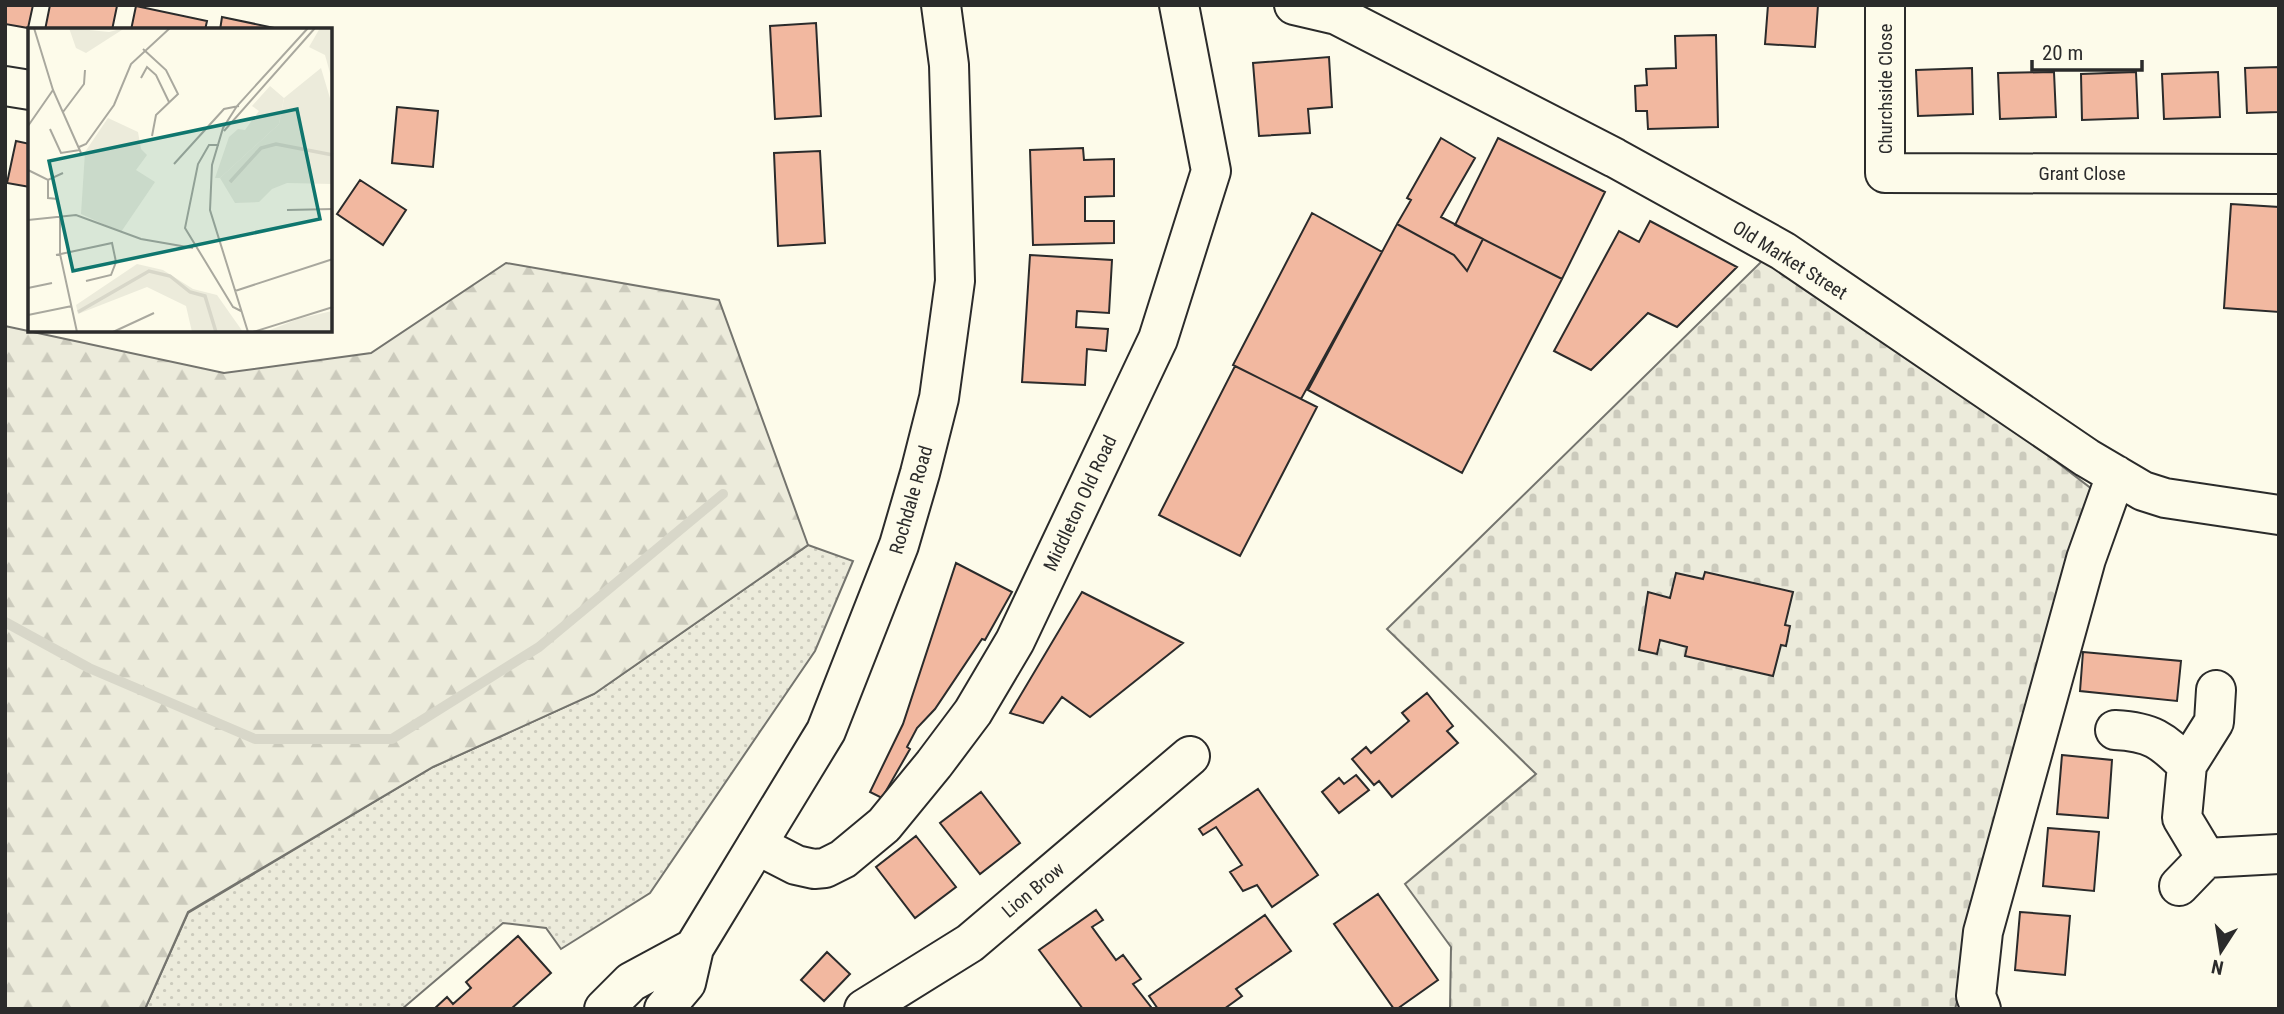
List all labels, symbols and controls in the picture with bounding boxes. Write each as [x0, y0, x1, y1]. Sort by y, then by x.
street label: Churchside Close [1874, 24, 1897, 154]
inset map [28, 28, 332, 332]
scale bar [2032, 28, 2142, 72]
text: 20 m [2042, 41, 2083, 65]
street label: Grant Close [2038, 162, 2126, 185]
street label: Old Market Street [1729, 216, 1851, 304]
street label: Middleton Old Road [1038, 431, 1122, 575]
street label: Rochdale Road [885, 443, 937, 557]
street label: Lion Brow [997, 857, 1069, 923]
north arrow [2186, 916, 2256, 986]
text: N [2209, 955, 2226, 980]

